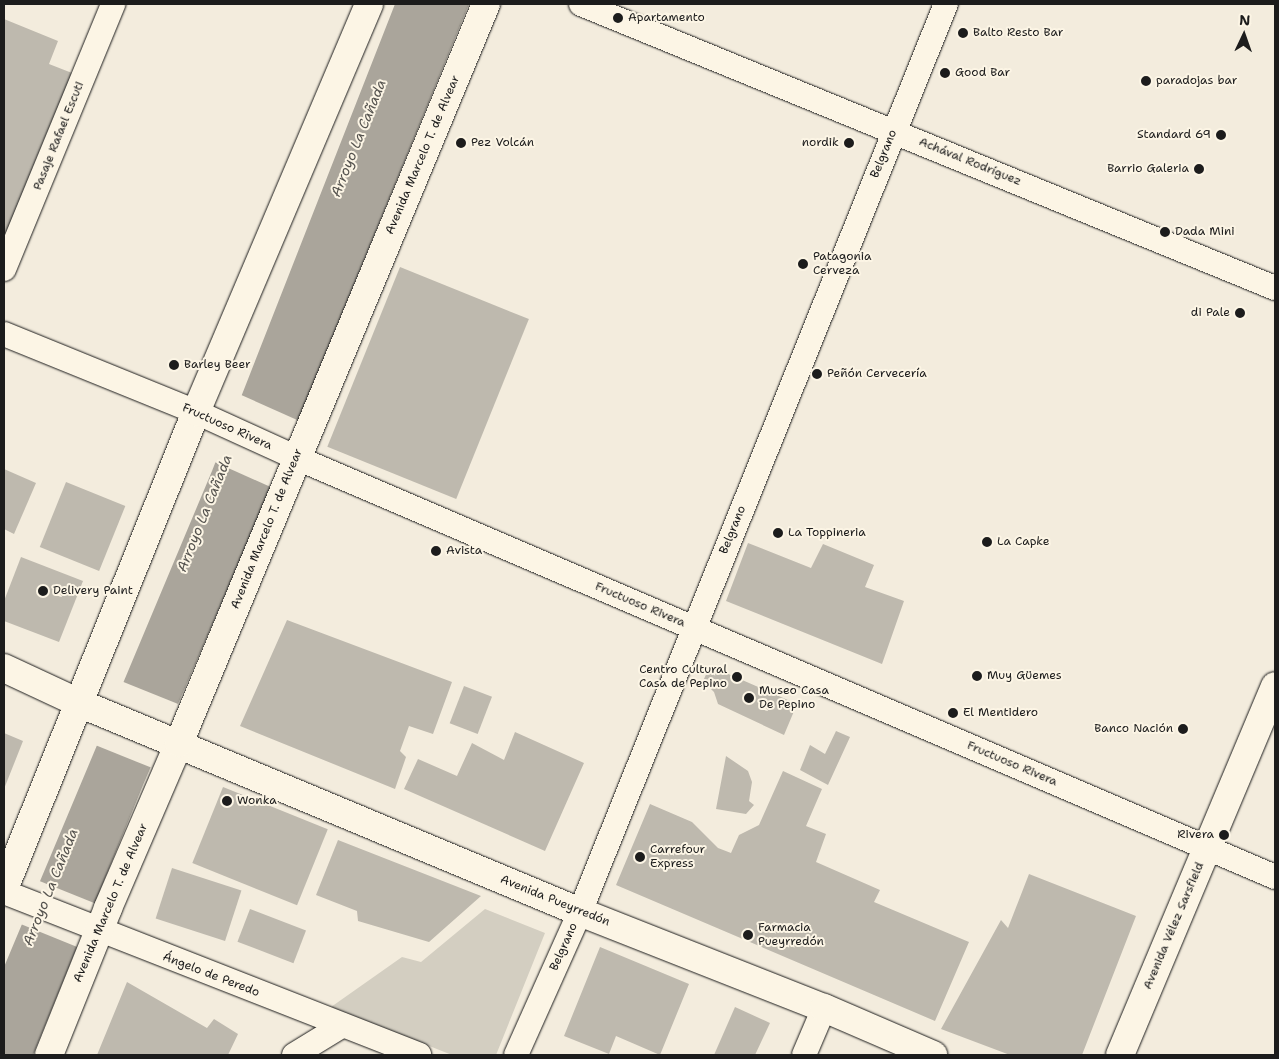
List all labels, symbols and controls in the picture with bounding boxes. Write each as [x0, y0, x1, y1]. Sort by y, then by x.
north arrow [1219, 10, 1269, 60]
place label: Apartamento [628, 11, 705, 25]
text: N [1239, 11, 1251, 29]
marker: Apartamento [612, 12, 624, 24]
place label: Balto Resto Bar [973, 26, 1063, 40]
marker: Balto Resto Bar [957, 27, 969, 39]
place label: Good Bar [955, 66, 1010, 80]
marker: Good Bar [939, 67, 951, 79]
street label: Avenida Marcelo T. de Alvear [383, 73, 463, 237]
place label: paradojas bar [1156, 74, 1238, 88]
marker: paradojas bar [1140, 75, 1152, 87]
water label: Arroyo La Cañada [327, 77, 389, 199]
street label: Pasaje Rafael Escuti [31, 80, 87, 192]
street label: Belgrano [868, 128, 900, 180]
place label: Standard 69 [1137, 128, 1211, 142]
marker: Standard 69 [1215, 129, 1227, 141]
street label: Achával Rodríguez [917, 135, 1023, 189]
place label: Pez Volcán [471, 136, 534, 150]
place label: nordik [802, 136, 839, 150]
marker: Pez Volcán [455, 137, 467, 149]
marker: nordik [843, 137, 855, 149]
place label: Barrio Galeria [1107, 162, 1189, 176]
marker: Barrio Galeria [1193, 163, 1205, 175]
place label: Dada Mini [1175, 225, 1235, 239]
marker: Dada Mini [1159, 226, 1171, 238]
place label: Patagonia Cerveza [813, 250, 871, 278]
marker: Patagonia Cerveza [797, 258, 809, 270]
place label: di Pale [1191, 306, 1230, 320]
marker: di Pale [1234, 307, 1246, 319]
place label: Barley Beer [184, 358, 251, 372]
marker: Barley Beer [168, 359, 180, 371]
place label: Peñón Cervecería [827, 367, 927, 381]
marker: Peñón Cervecería [811, 368, 823, 380]
street label: Fructuoso Rivera [180, 401, 274, 453]
street label: Avenida Marcelo T. de Alvear [228, 447, 306, 611]
water label: Arroyo La Cañada [173, 452, 235, 574]
street label: Belgrano [717, 504, 749, 556]
place label: La Toppineria [788, 526, 866, 540]
marker: La Toppineria [772, 527, 784, 539]
place label: La Capke [997, 535, 1050, 549]
marker: La Capke [981, 536, 993, 548]
place label: Avista [446, 544, 482, 558]
marker: Avista [430, 545, 442, 557]
street label: Fructuoso Rivera [593, 579, 687, 631]
place label: Delivery Paint [53, 584, 133, 598]
marker: Delivery Paint [37, 585, 49, 597]
place label: Centro Cultural Casa de Pepino [639, 663, 727, 691]
place label: Muy Güemes [987, 669, 1062, 683]
marker: Muy Güemes [971, 670, 983, 682]
marker: Centro Cultural Casa de Pepino [731, 671, 743, 683]
place label: Museo Casa De Pepino [759, 684, 829, 712]
marker: Museo Casa De Pepino [743, 692, 755, 704]
place label: El Mentidero [963, 706, 1038, 720]
marker: El Mentidero [947, 707, 959, 719]
place label: Banco Nación [1094, 722, 1173, 736]
marker: Banco Nación [1177, 723, 1189, 735]
street label: Fructuoso Rivera [965, 738, 1059, 790]
place label: Wonka [237, 794, 277, 808]
marker: Wonka [221, 795, 233, 807]
street label: Avenida Marcelo T. de Alvear [71, 821, 151, 985]
water label: Arroyo La Cañada [19, 826, 81, 948]
place label: Rivera [1177, 828, 1214, 842]
marker: Rivera [1218, 829, 1230, 841]
place label: Carrefour Express [650, 843, 705, 871]
marker: Carrefour Express [634, 851, 646, 863]
street label: Avenida Vélez Sarsfield [1141, 860, 1207, 992]
street label: Avenida Pueyrredón [498, 872, 612, 930]
street label: Belgrano [547, 921, 581, 973]
place label: Farmacia Pueyrredón [758, 921, 824, 949]
marker: Farmacia Pueyrredón [742, 929, 754, 941]
street label: Ángelo de Peredo [161, 950, 261, 1000]

